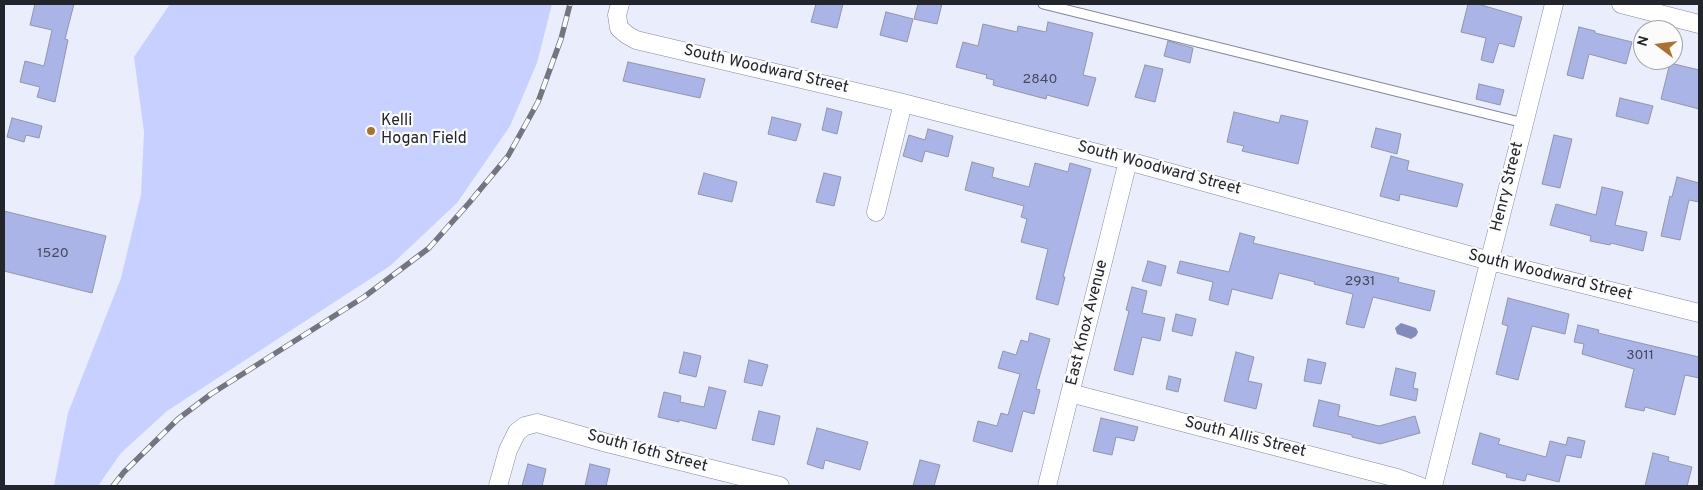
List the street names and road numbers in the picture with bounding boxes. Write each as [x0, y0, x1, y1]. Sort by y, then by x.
street label: South Woodward Street [682, 42, 850, 98]
street label: South Woodward Street [1075, 138, 1243, 200]
street label: Henry Street [1488, 140, 1528, 234]
street label: South Woodward Street [1466, 246, 1634, 306]
street label: East Knox Avenue [1063, 258, 1113, 388]
street label: South Allis Street [1182, 414, 1308, 462]
street label: South 16th Street [585, 427, 709, 477]

